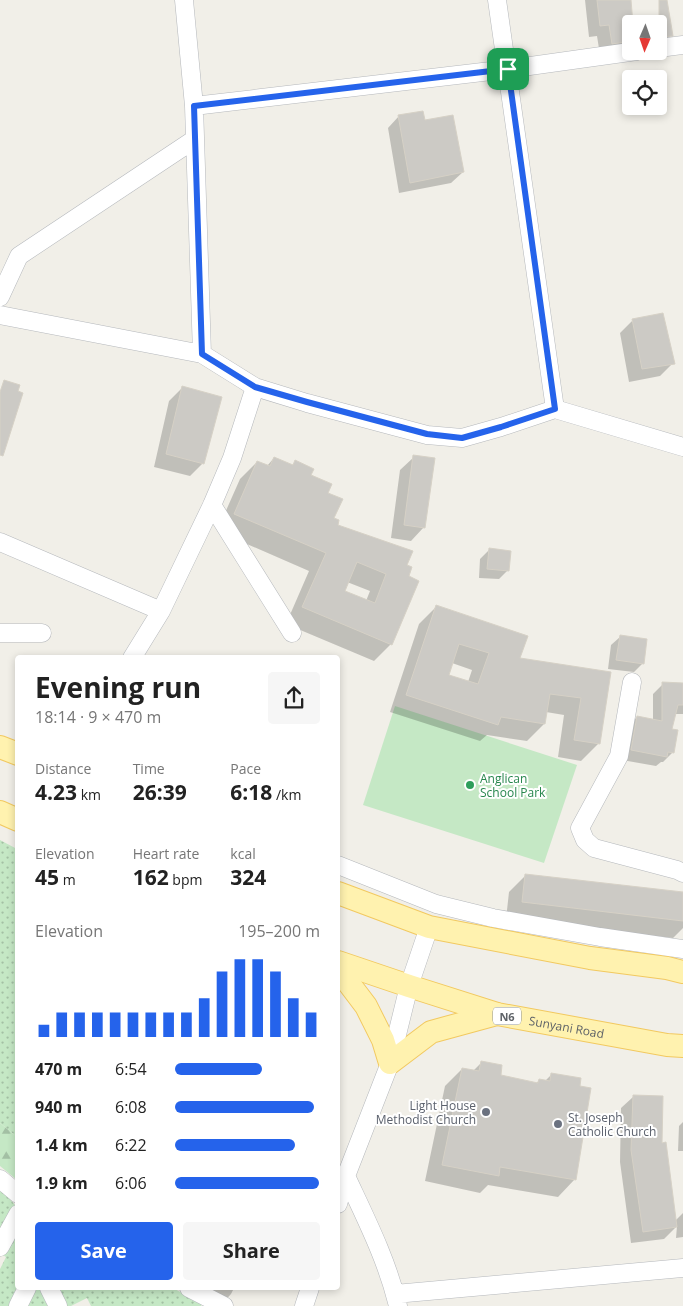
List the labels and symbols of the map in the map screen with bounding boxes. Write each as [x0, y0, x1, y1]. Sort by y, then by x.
north arrow [622, 15, 668, 60]
pin [487, 48, 529, 90]
place label: Anglican School Park [480, 770, 546, 801]
marker: Anglican School Park [464, 779, 476, 791]
road number: N6 [493, 1008, 521, 1024]
street label: Sunyani Road [528, 1011, 606, 1042]
place label: Light House Methodist Church [376, 1097, 476, 1128]
marker: Light House Methodist Church [480, 1106, 492, 1118]
place label: St. Joseph Catholic Church [568, 1109, 656, 1140]
marker: St. Joseph Catholic Church [552, 1118, 564, 1130]

